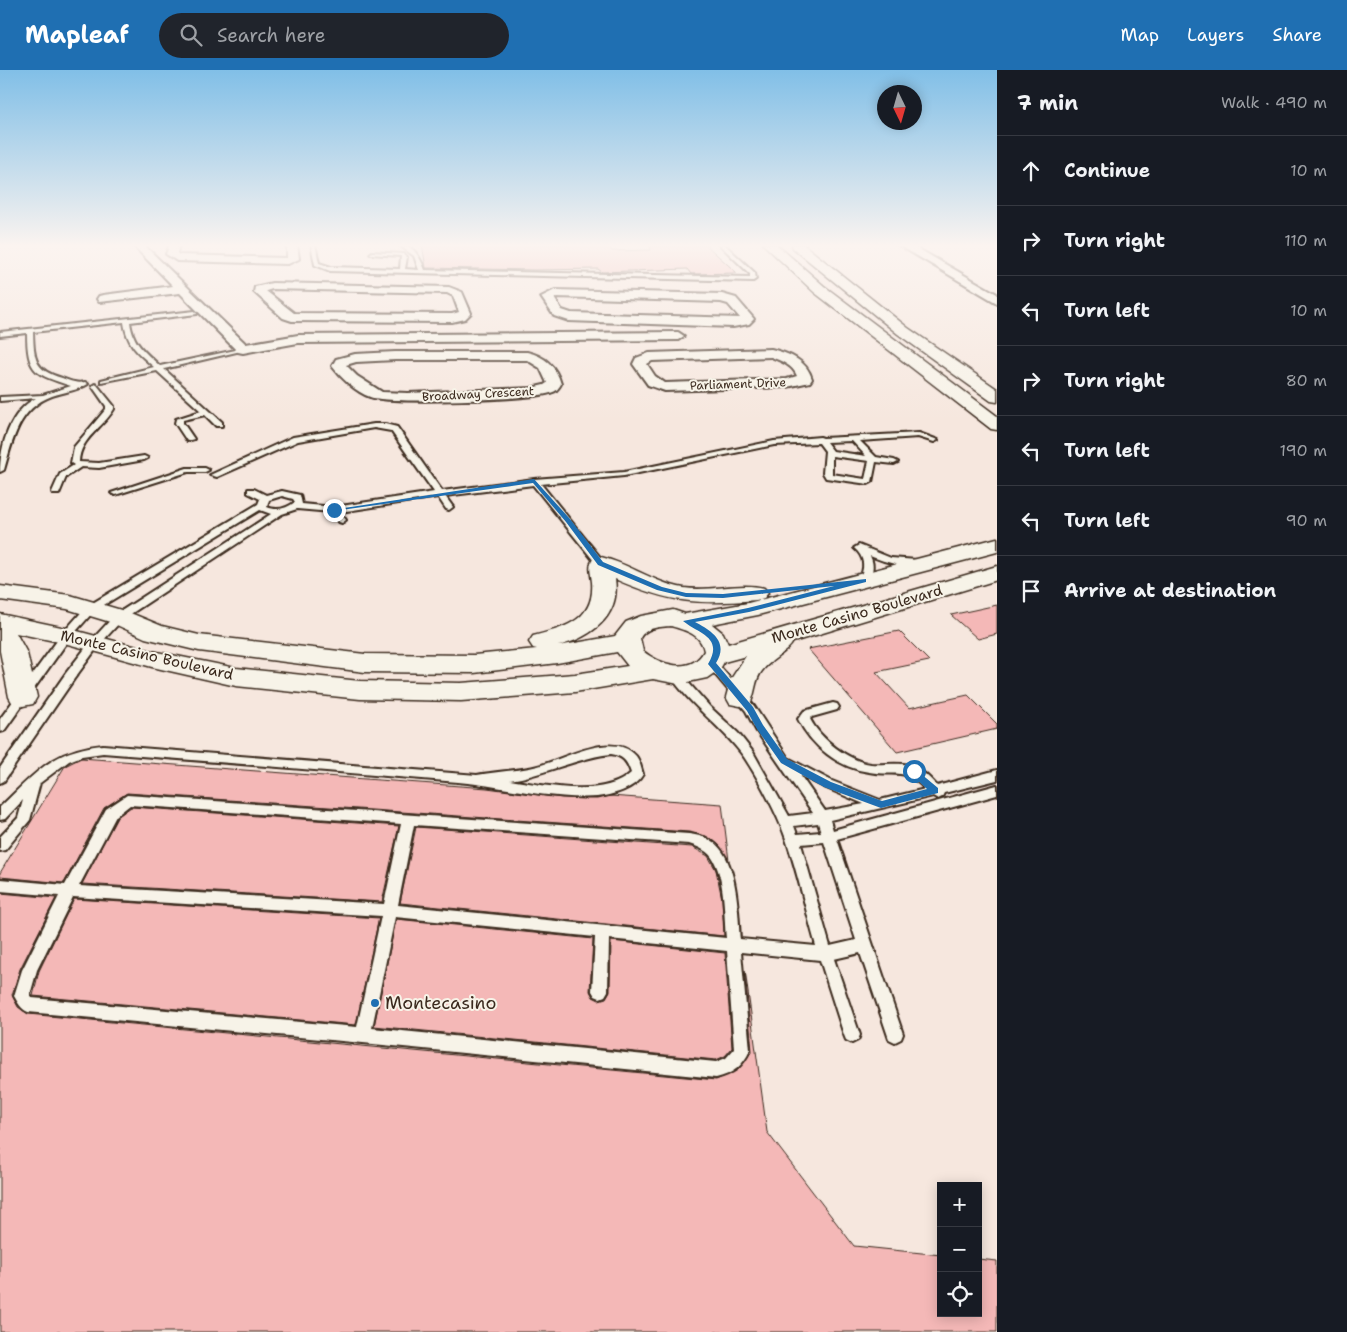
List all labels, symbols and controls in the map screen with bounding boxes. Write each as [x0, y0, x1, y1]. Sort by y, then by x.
search box [159, 13, 509, 58]
text: Mapleaf [25, 19, 129, 51]
icon: search [177, 21, 205, 49]
text: Search here [217, 23, 325, 48]
text: Map [1121, 23, 1159, 47]
text: Layers [1187, 23, 1244, 47]
text: Share [1272, 23, 1322, 47]
north arrow [877, 85, 922, 130]
text: 7 min [1017, 89, 1078, 117]
text: Walk · 490 m [1221, 92, 1327, 113]
icon: ahead [1017, 157, 1045, 185]
text: Continue [1064, 158, 1150, 183]
text: 10 m [1290, 160, 1327, 181]
icon: right [1017, 227, 1045, 255]
text: Turn right [1064, 228, 1165, 253]
text: 110 m [1284, 230, 1327, 251]
icon: left [1017, 297, 1045, 325]
text: Turn left [1064, 298, 1150, 323]
text: 10 m [1290, 300, 1327, 321]
icon: right [1017, 367, 1045, 395]
text: Turn right [1064, 368, 1165, 393]
text: 80 m [1286, 370, 1327, 391]
street label: Parliament Drive [690, 374, 787, 394]
street label: Broadway Crescent [422, 383, 534, 405]
icon: left [1017, 437, 1045, 465]
text: Turn left [1064, 438, 1150, 463]
text: 190 m [1280, 440, 1327, 461]
route end [323, 499, 346, 522]
icon: left [1017, 507, 1045, 535]
text: Turn left [1064, 508, 1150, 533]
text: 90 m [1286, 510, 1327, 531]
icon: arrive [1017, 577, 1045, 605]
text: Arrive at destination [1064, 578, 1276, 603]
street label: Monte Casino Boulevard [769, 580, 945, 648]
street label: Monte Casino Boulevard [59, 625, 236, 685]
route start [903, 760, 926, 783]
place label: Montecasino [385, 991, 496, 1015]
marker: Montecasino [369, 997, 381, 1009]
map controls [937, 1182, 982, 1317]
button: + [937, 1182, 982, 1227]
button: − [937, 1227, 982, 1272]
button: locate [937, 1272, 982, 1317]

